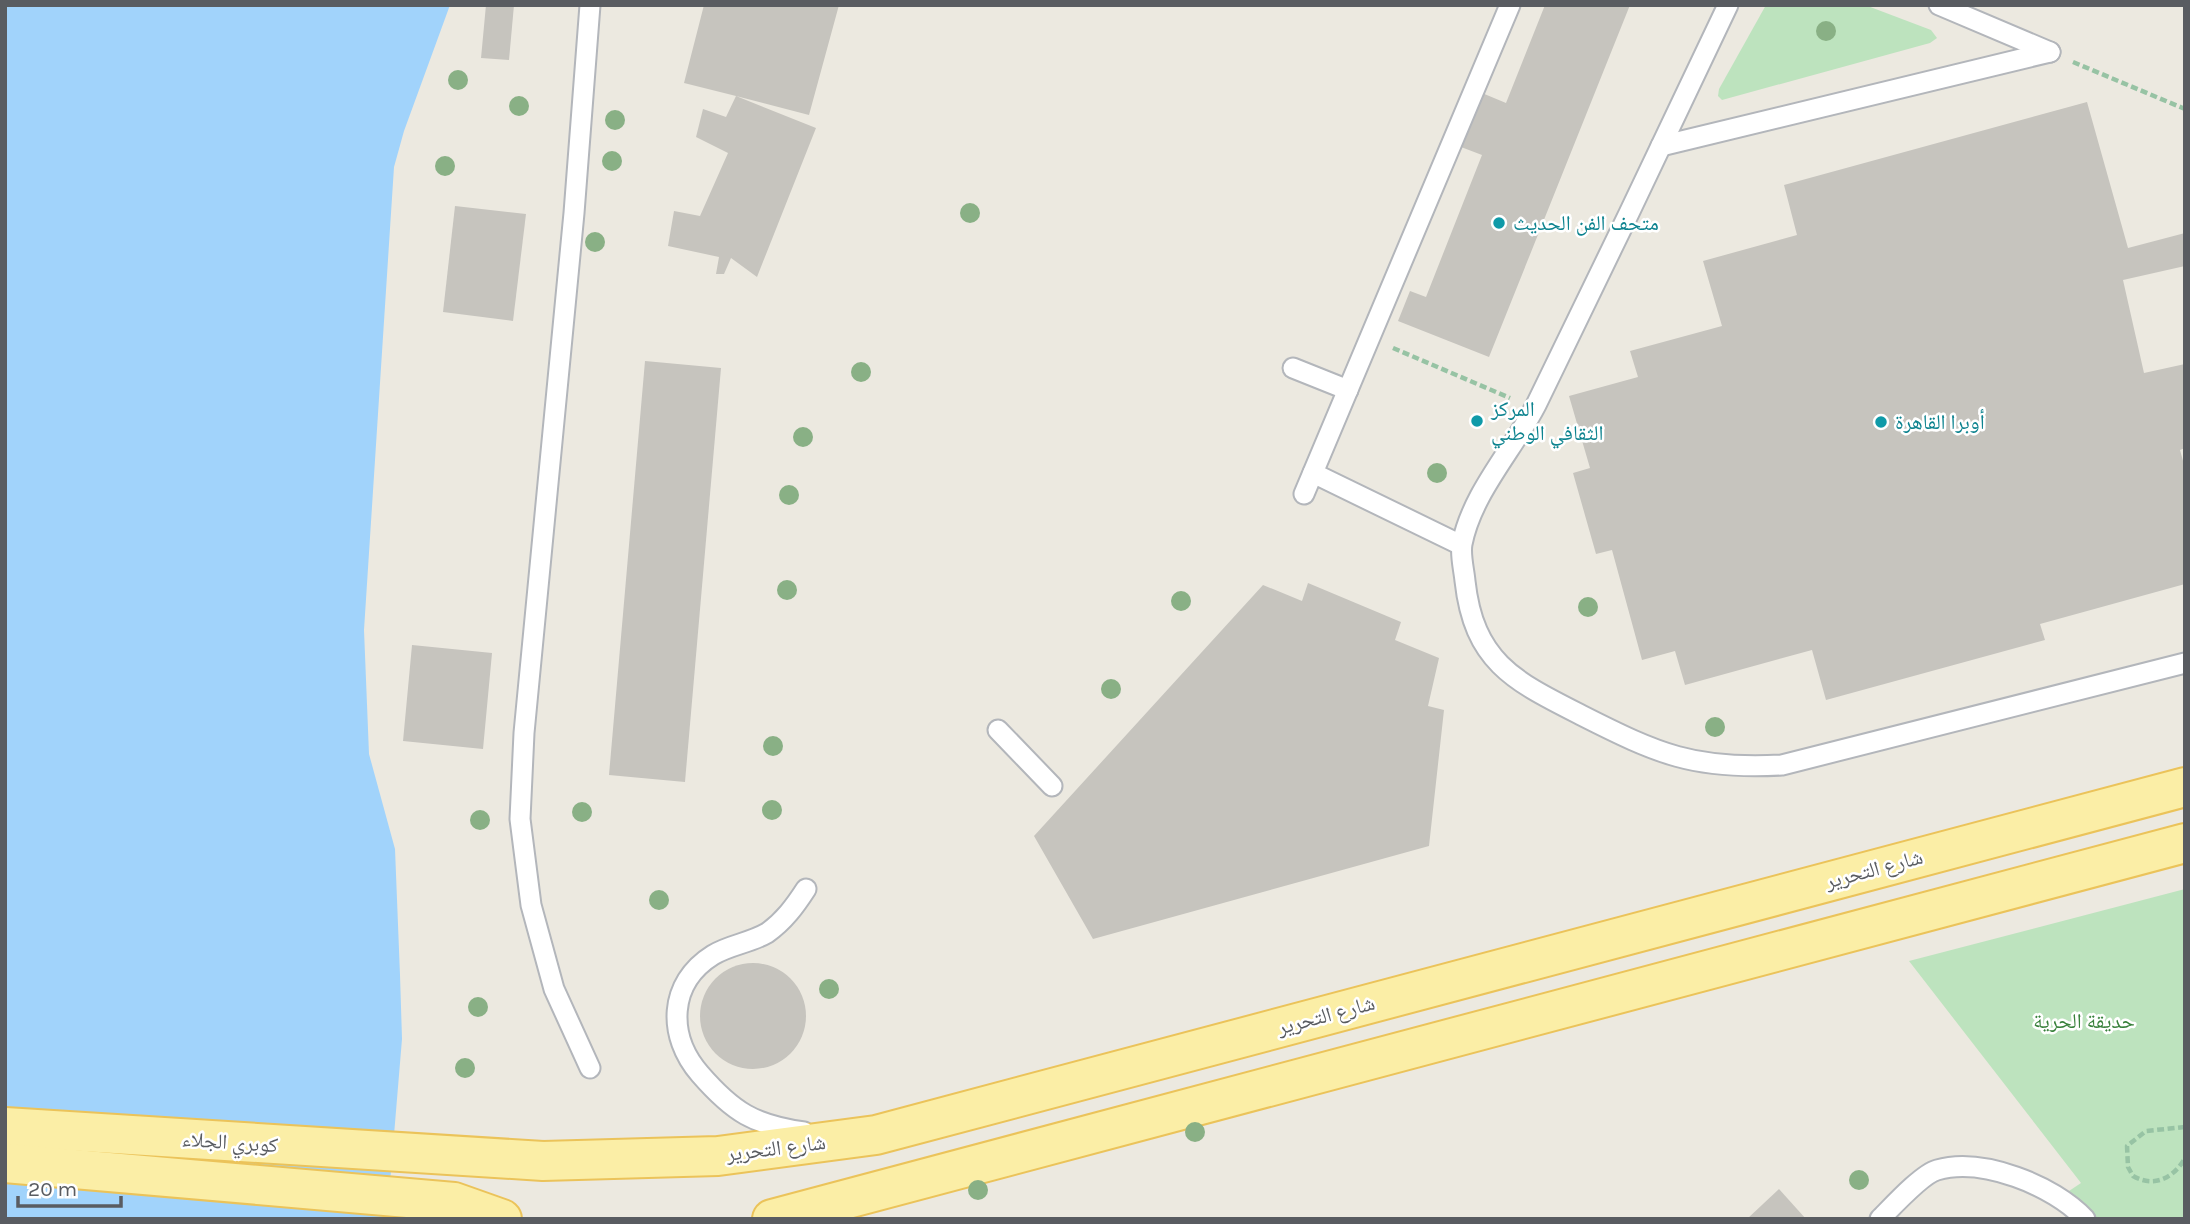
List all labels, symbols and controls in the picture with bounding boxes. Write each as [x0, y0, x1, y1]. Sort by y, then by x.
place label: متحف الفن الحديث [1513, 211, 1659, 236]
marker: متحف الفن الحديث [1491, 215, 1507, 231]
place label: المركز الثقافي الوطني [1490, 397, 1603, 449]
place label: أوبرا القاهرة [1895, 409, 1985, 434]
marker: المركز الثقافي الوطني [1469, 413, 1485, 429]
marker: أوبرا القاهرة [1873, 414, 1889, 430]
street label: شارع التحرير [1822, 844, 1926, 895]
street label: شارع التحرير [1274, 990, 1378, 1041]
park label: حديقة الحرية [2033, 1009, 2135, 1033]
street label: كوبري الجلاء [181, 1127, 279, 1162]
street label: شارع التحرير [724, 1130, 827, 1167]
scale bar [18, 1164, 121, 1208]
text: 20 m [28, 1177, 77, 1201]

